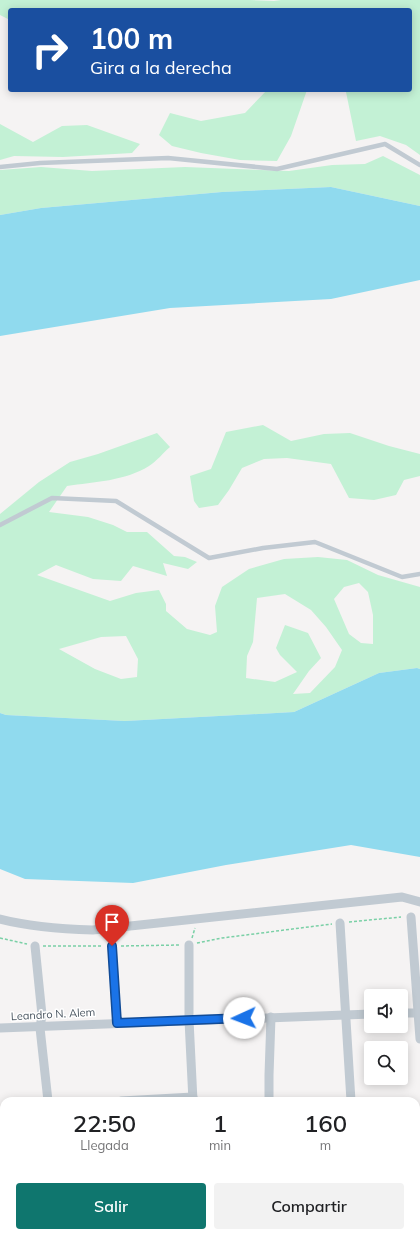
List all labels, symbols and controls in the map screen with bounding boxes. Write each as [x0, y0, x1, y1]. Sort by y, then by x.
text: 100 m [90, 21, 173, 56]
icon: right [24, 24, 76, 76]
text: Gira a la derecha [90, 56, 232, 79]
pin [95, 905, 129, 946]
icon: arrive [101, 911, 123, 933]
map controls [364, 989, 408, 1085]
button: sound [364, 989, 408, 1033]
position arrow [223, 997, 265, 1039]
street label: Leandro N. Alem [10, 1005, 96, 1023]
button: search [364, 1041, 408, 1085]
text: 22:50 [73, 1108, 136, 1138]
text: 1 [213, 1108, 227, 1138]
text: 160 [304, 1108, 347, 1138]
text: Llegada [80, 1137, 129, 1153]
text: min [209, 1137, 231, 1153]
text: m [320, 1137, 331, 1153]
button: Salir [16, 1183, 206, 1229]
button: Compartir [214, 1183, 404, 1229]

